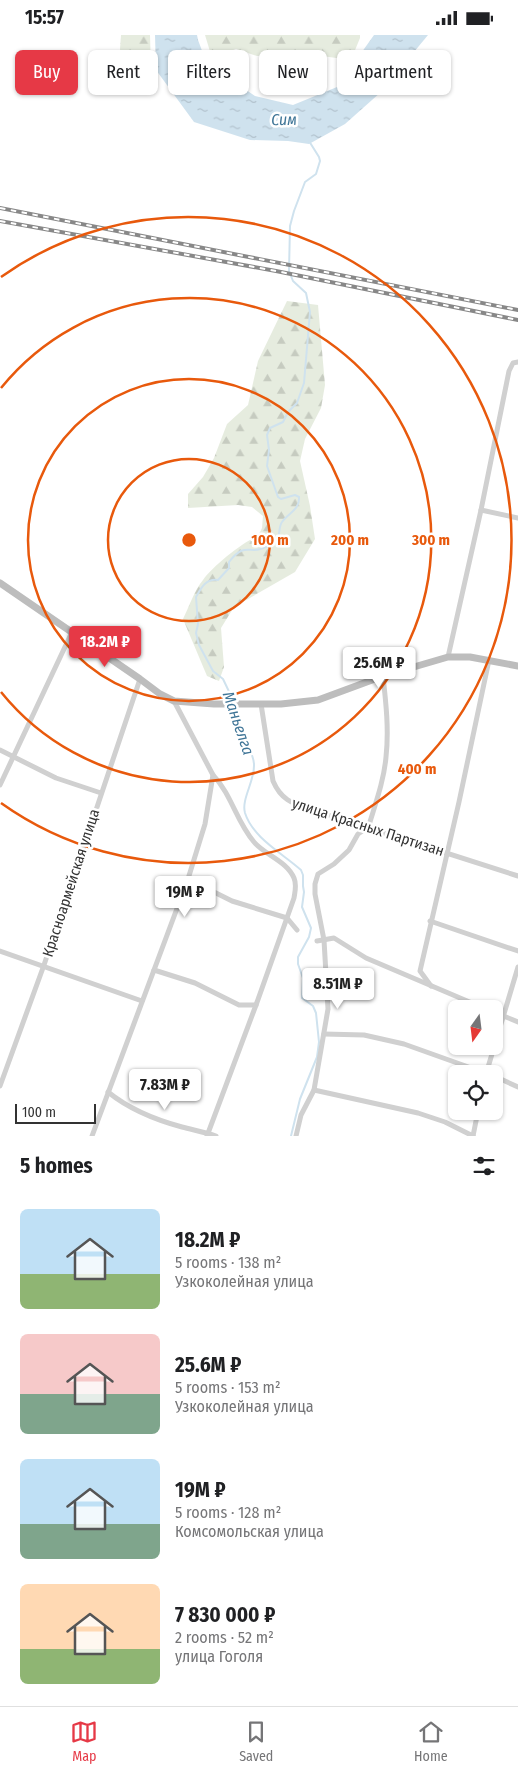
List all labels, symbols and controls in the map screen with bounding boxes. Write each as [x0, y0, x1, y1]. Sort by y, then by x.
text: 15:57 [25, 6, 64, 29]
chip: Buy [15, 50, 78, 95]
chip: Rent [88, 50, 158, 95]
chip: Filters [168, 50, 249, 95]
chip: New [259, 50, 327, 95]
chip: Apartment [337, 50, 451, 95]
water label: Сим [271, 110, 297, 129]
centre of rings [180, 531, 198, 549]
text: 100 m [251, 531, 289, 549]
text: 200 m [330, 531, 369, 549]
text: 300 m [411, 531, 450, 549]
pin: 18.2M ₽ [59, 625, 151, 668]
text: 18.2M ₽ [80, 632, 130, 651]
pin: 25.6M ₽ [333, 647, 425, 689]
text: 25.6M ₽ [354, 653, 404, 672]
water label: Маньелга [219, 689, 258, 757]
text: 400 m [398, 760, 436, 778]
street label: улица Красных Партизан [290, 794, 446, 860]
street label: Красноармейская улица [39, 807, 103, 959]
pin: 19M ₽ [150, 875, 220, 918]
text: 19M ₽ [166, 882, 204, 901]
pin: 8.51M ₽ [292, 967, 384, 1010]
text: 8.51M ₽ [313, 974, 363, 993]
north arrow [448, 1000, 502, 1055]
map controls [448, 1000, 503, 1120]
button: locate [448, 1065, 503, 1120]
pin: 7.83M ₽ [119, 1069, 211, 1111]
text: 7.83M ₽ [140, 1075, 190, 1094]
scale bar [15, 1101, 96, 1124]
text: 100 m [22, 1104, 56, 1121]
icon: filters [470, 1152, 498, 1180]
text: 5 homes [20, 1153, 93, 1179]
text: 18.2M ₽ [175, 1227, 240, 1253]
icon: home [60, 1229, 120, 1289]
text: 5 rooms · 138 m² [175, 1253, 281, 1272]
text: Узкоколейная улица [175, 1272, 314, 1291]
text: 25.6M ₽ [175, 1352, 241, 1378]
icon: home [60, 1354, 120, 1414]
text: 5 rooms · 153 m² [175, 1378, 281, 1397]
text: Узкоколейная улица [175, 1397, 314, 1416]
text: 19M ₽ [175, 1477, 226, 1503]
icon: home [60, 1479, 120, 1539]
text: 5 rooms · 128 m² [175, 1503, 281, 1522]
text: Комсомольская улица [175, 1522, 324, 1541]
text: 7 830 000 ₽ [175, 1602, 275, 1628]
icon: home [60, 1604, 120, 1664]
text: 2 rooms · 52 m² [175, 1628, 274, 1647]
text: улица Гоголя [175, 1647, 263, 1666]
tab: Map [70, 1718, 98, 1765]
tab: Saved [239, 1718, 273, 1765]
tab: Home [414, 1718, 448, 1765]

